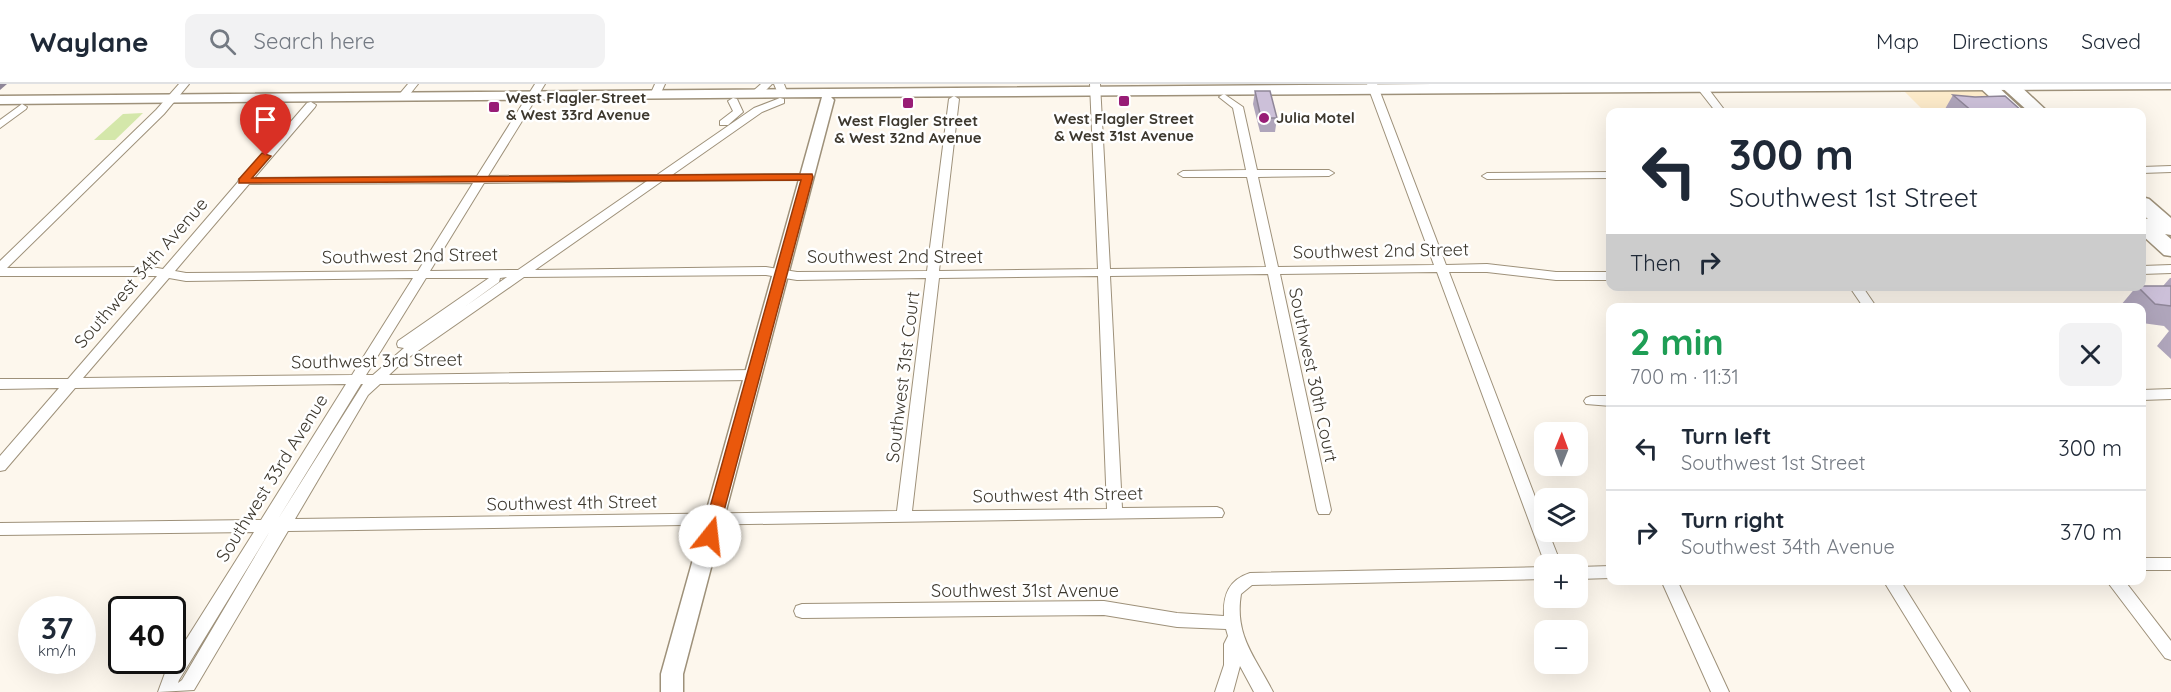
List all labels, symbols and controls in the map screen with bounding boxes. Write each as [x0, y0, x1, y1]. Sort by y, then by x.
search box [185, 14, 605, 68]
text: Waylane [30, 24, 149, 59]
icon: search [206, 25, 239, 58]
text: Search here [254, 27, 375, 55]
text: Map [1876, 28, 1919, 54]
text: Directions [1952, 28, 2048, 54]
text: Saved [2081, 28, 2141, 54]
place label: West Flagler Street & West 33rd Avenue [506, 88, 650, 124]
pin [240, 94, 291, 156]
marker: West Flagler Street & West 31st Avenue [1117, 94, 1131, 108]
marker: West Flagler Street & West 32nd Avenue [901, 96, 915, 110]
marker: West Flagler Street & West 33rd Avenue [487, 100, 501, 114]
icon: arrive [249, 103, 282, 136]
place label: Julia Motel [1276, 108, 1355, 127]
place label: West Flagler Street & West 31st Avenue [1054, 109, 1194, 145]
place label: West Flagler Street & West 32nd Avenue [834, 111, 982, 147]
marker: Julia Motel [1257, 111, 1271, 125]
text: 300 m [1729, 128, 1854, 181]
icon: left [1630, 132, 1708, 210]
text: Southwest 1st Street [1729, 180, 1978, 214]
street label: Southwest 34th Avenue [69, 193, 212, 353]
street label: Southwest 2nd Street [1293, 237, 1469, 264]
street label: Southwest 2nd Street [322, 242, 498, 269]
street label: Southwest 2nd Street [807, 245, 983, 268]
icon: right [1693, 246, 1726, 279]
text: Then [1630, 249, 1681, 277]
street label: Southwest 30th Court [1284, 285, 1343, 464]
street label: Southwest 31st Court [881, 290, 924, 464]
text: 2 min [1630, 319, 1724, 364]
button: close [2059, 323, 2122, 386]
street label: Southwest 3rd Street [291, 348, 463, 373]
text: 700 m · 11:31 [1630, 364, 1739, 389]
street label: Southwest 33rd Avenue [211, 390, 333, 566]
north arrow [1534, 422, 1588, 476]
map controls [1534, 422, 1588, 674]
text: Turn left [1681, 422, 1771, 450]
icon: left [1630, 432, 1663, 465]
text: 300 m [2058, 434, 2122, 462]
text: Southwest 1st Street [1681, 450, 1865, 475]
street label: Southwest 4th Street [972, 482, 1143, 507]
button: layers [1534, 488, 1588, 542]
street label: Southwest 4th Street [486, 490, 657, 515]
position arrow [678, 504, 742, 568]
text: Turn right [1681, 506, 1785, 534]
icon: right [1630, 516, 1663, 549]
text: 370 m [2060, 518, 2122, 546]
text: Southwest 34th Avenue [1681, 534, 1895, 559]
button: + [1534, 554, 1588, 608]
street label: Southwest 31st Avenue [931, 579, 1119, 602]
speed limit sign: 40 [108, 596, 186, 674]
text: 37 [41, 609, 73, 647]
button: − [1534, 620, 1588, 674]
text: km/h [38, 641, 76, 660]

